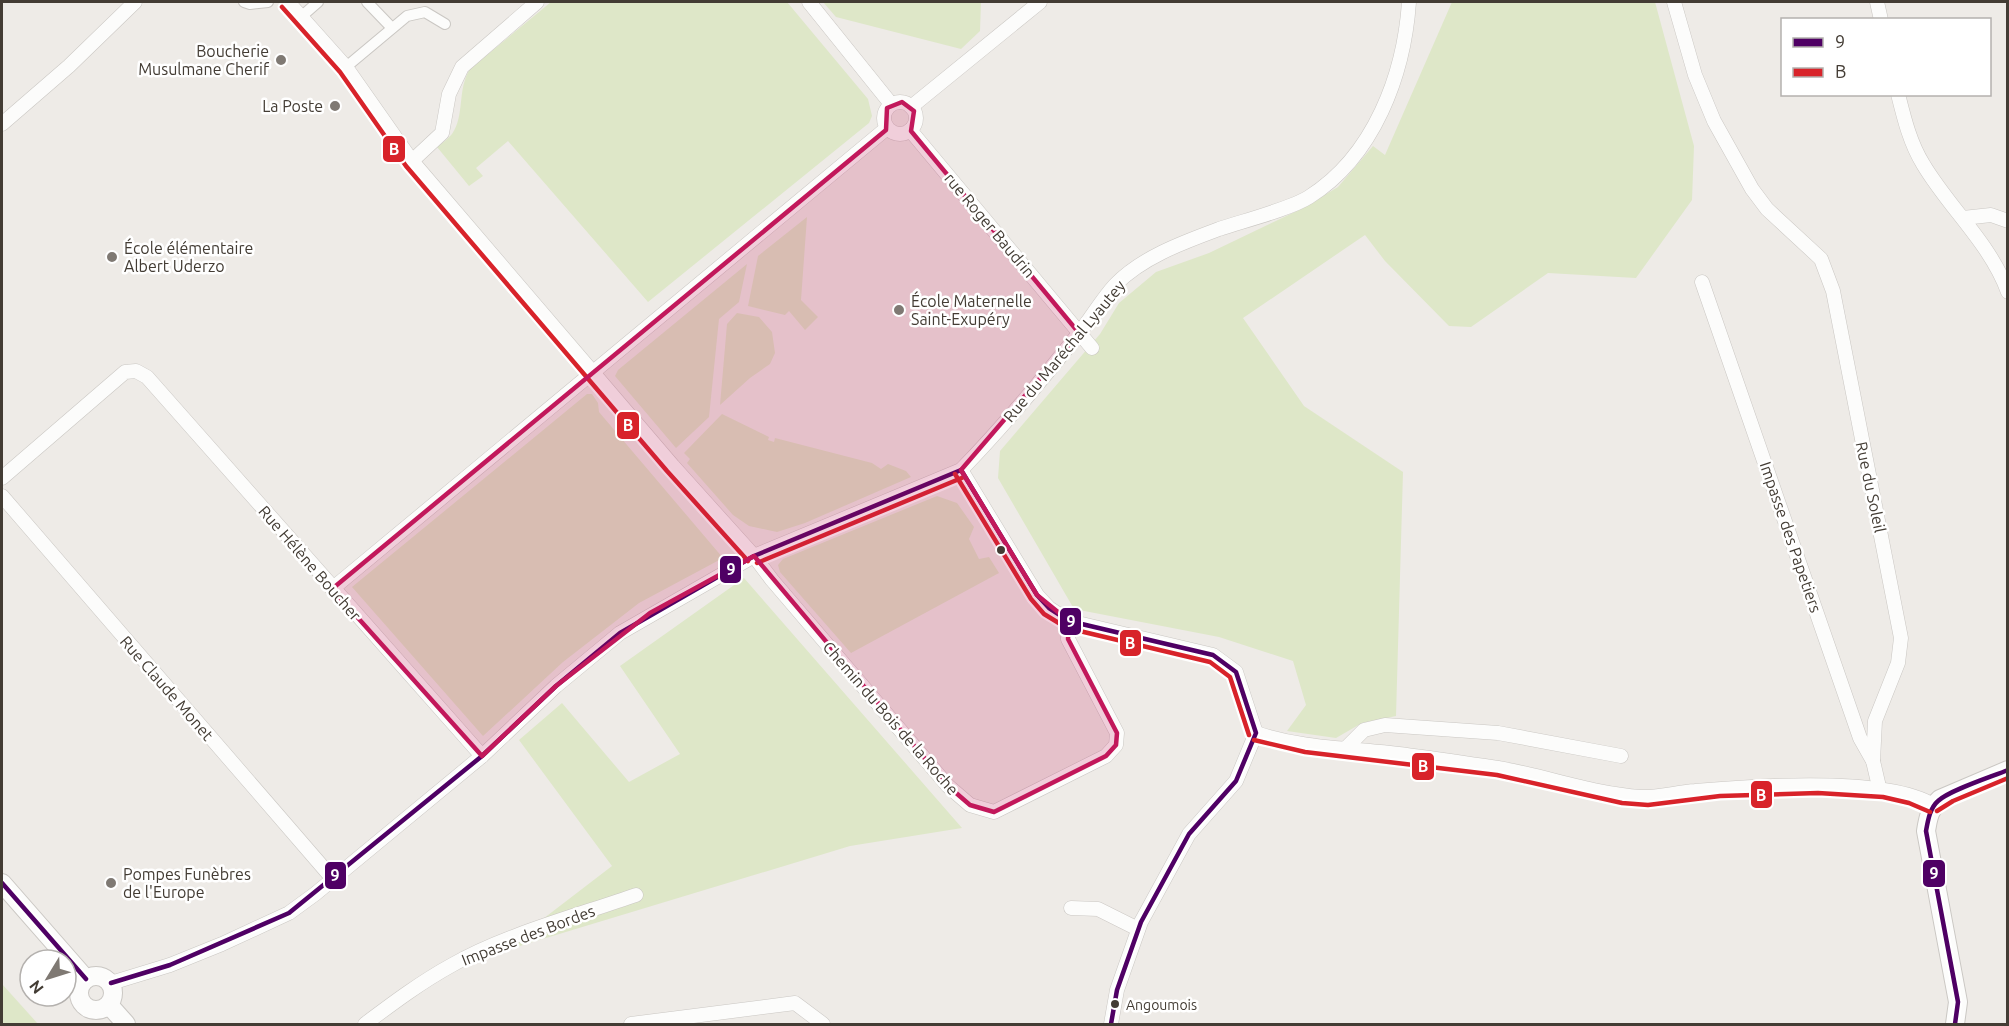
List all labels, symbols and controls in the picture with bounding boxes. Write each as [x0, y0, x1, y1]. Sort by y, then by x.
legend [1781, 18, 1991, 96]
text: 9 [1835, 31, 1845, 51]
place label: Boucherie Musulmane Cherif [138, 42, 270, 78]
marker: Boucherie Musulmane Cherif [274, 53, 288, 67]
text: B [1835, 61, 1846, 81]
place label: La Poste [262, 97, 323, 115]
marker: La Poste [328, 99, 342, 113]
line badge: B [382, 135, 406, 163]
text: B [389, 140, 399, 158]
street label: rue Roger Baudrin [941, 169, 1039, 281]
place label: École élémentaire Albert Uderzo [124, 237, 253, 275]
marker: École élémentaire Albert Uderzo [105, 250, 119, 264]
street label: Rue du Maréchal Lyautey [1000, 276, 1129, 425]
place label: École Maternelle Saint-Exupéry [911, 290, 1032, 328]
marker: École Maternelle Saint-Exupéry [892, 303, 906, 317]
line badge: B [616, 411, 640, 440]
text: B [623, 416, 633, 434]
street label: Rue du Soleil [1853, 440, 1889, 534]
street label: Impasse des Papetiers [1757, 459, 1825, 615]
street label: Rue Hélène Boucher [255, 502, 365, 624]
unlabelled marker [995, 544, 1007, 556]
line badge: 9 [719, 555, 742, 584]
text: 9 [726, 560, 736, 578]
line badge: 9 [1059, 607, 1082, 636]
text: 9 [1066, 612, 1076, 630]
line badge: B [1119, 629, 1142, 657]
street label: Rue Claude Monet [117, 632, 218, 744]
text: B [1125, 634, 1135, 652]
street label: Chemin du Bois de la Roche [820, 638, 962, 798]
line badge: B [1411, 752, 1435, 781]
text: B [1418, 757, 1428, 775]
line badge: B [1750, 780, 1773, 809]
text: B [1756, 786, 1766, 804]
line badge: 9 [1922, 859, 1946, 888]
line badge: 9 [324, 861, 347, 890]
text: 9 [1929, 864, 1939, 882]
place label: Pompes Funèbres de l'Europe [123, 865, 251, 901]
text: 9 [330, 866, 340, 884]
marker: Pompes Funèbres de l'Europe [104, 876, 118, 890]
street label: Impasse des Bordes [459, 901, 597, 969]
north arrow [18, 948, 78, 1008]
text: N [25, 977, 47, 997]
place label: Angoumois [1126, 997, 1197, 1013]
marker: Angoumois [1109, 998, 1121, 1010]

